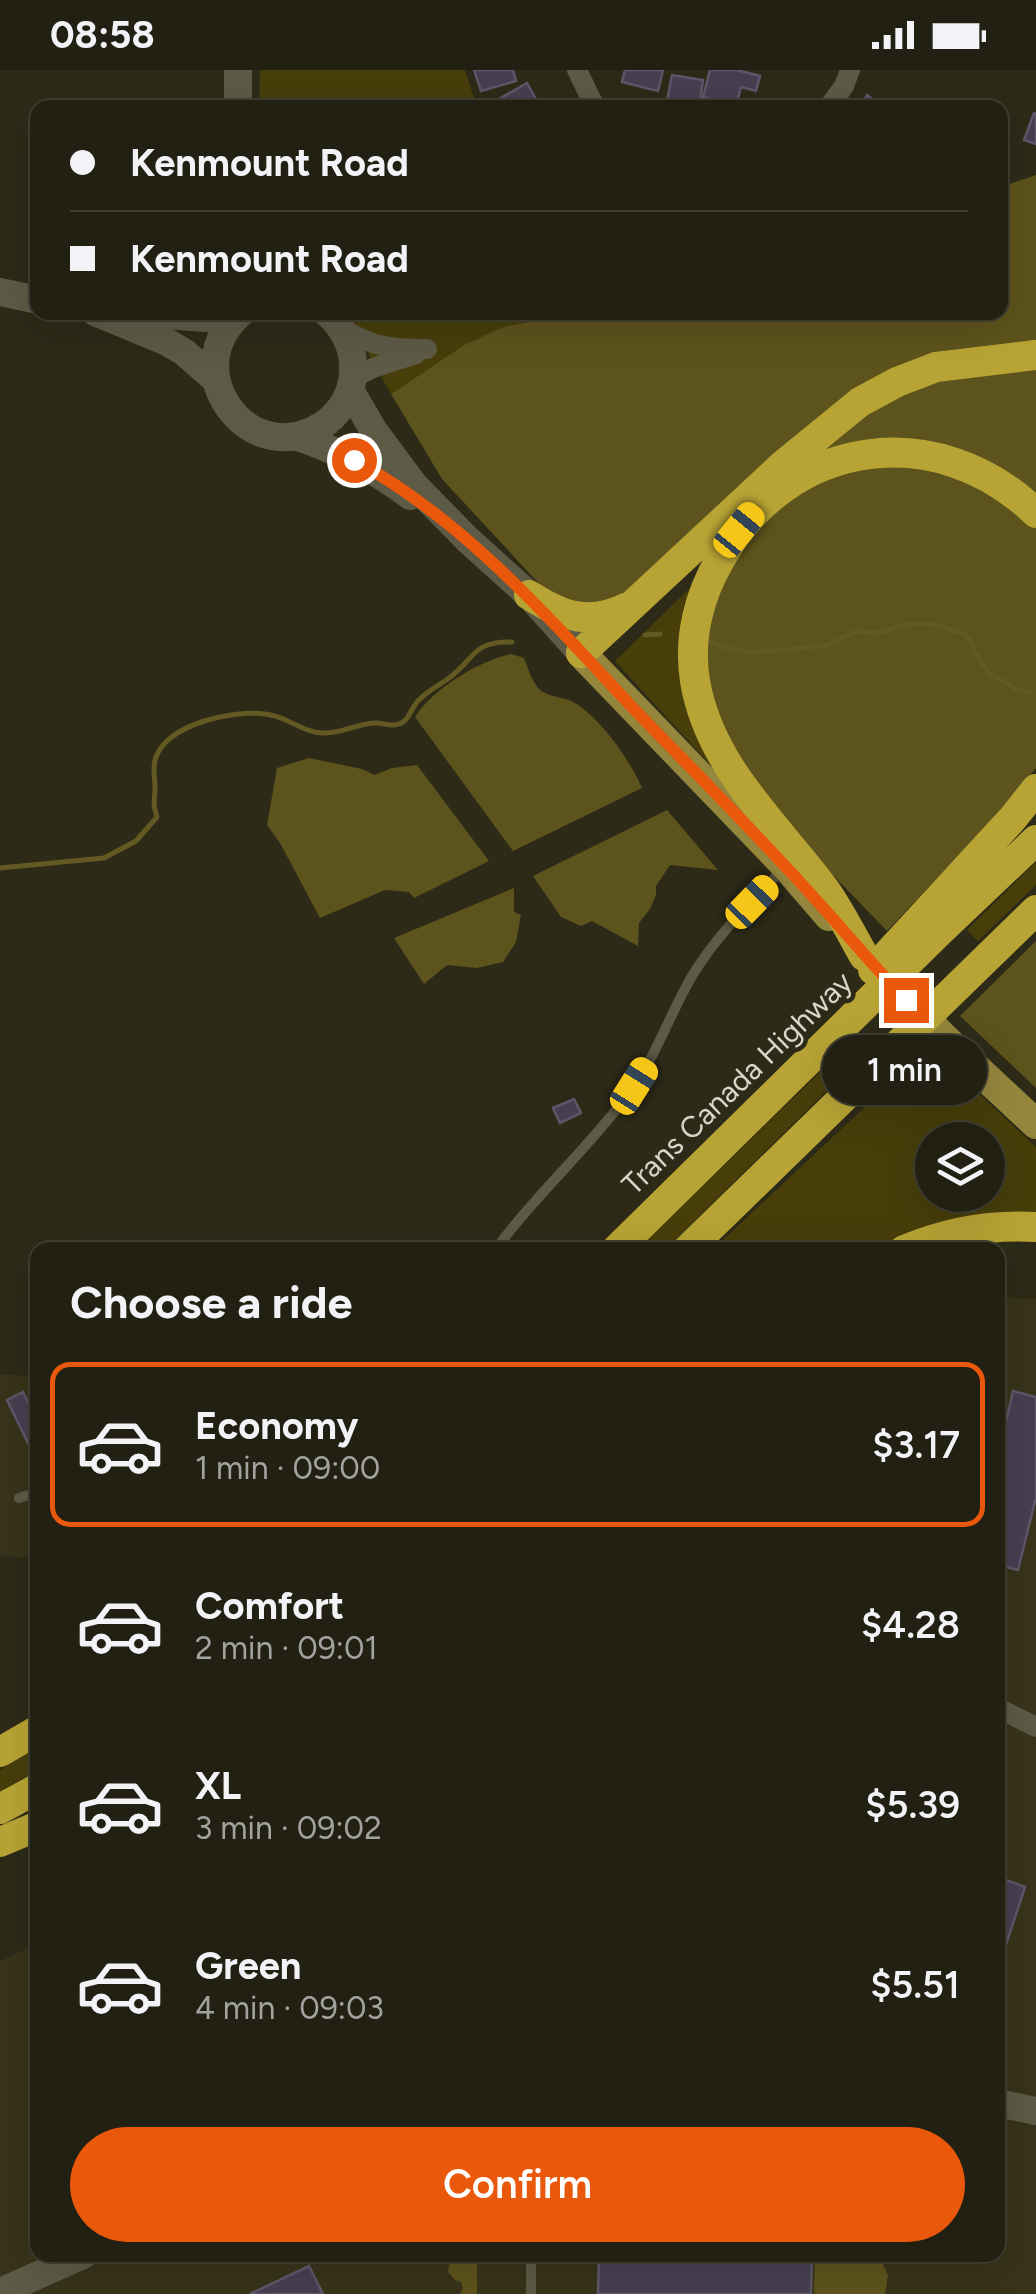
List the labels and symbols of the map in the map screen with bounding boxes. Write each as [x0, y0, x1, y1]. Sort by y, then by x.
route start [332, 438, 377, 483]
car [708, 497, 770, 563]
car [720, 870, 784, 934]
street label: Trans Canada Highway [614, 963, 860, 1202]
route end [884, 978, 929, 1023]
callout: 1 min [824, 1035, 988, 1105]
car [605, 1053, 663, 1119]

